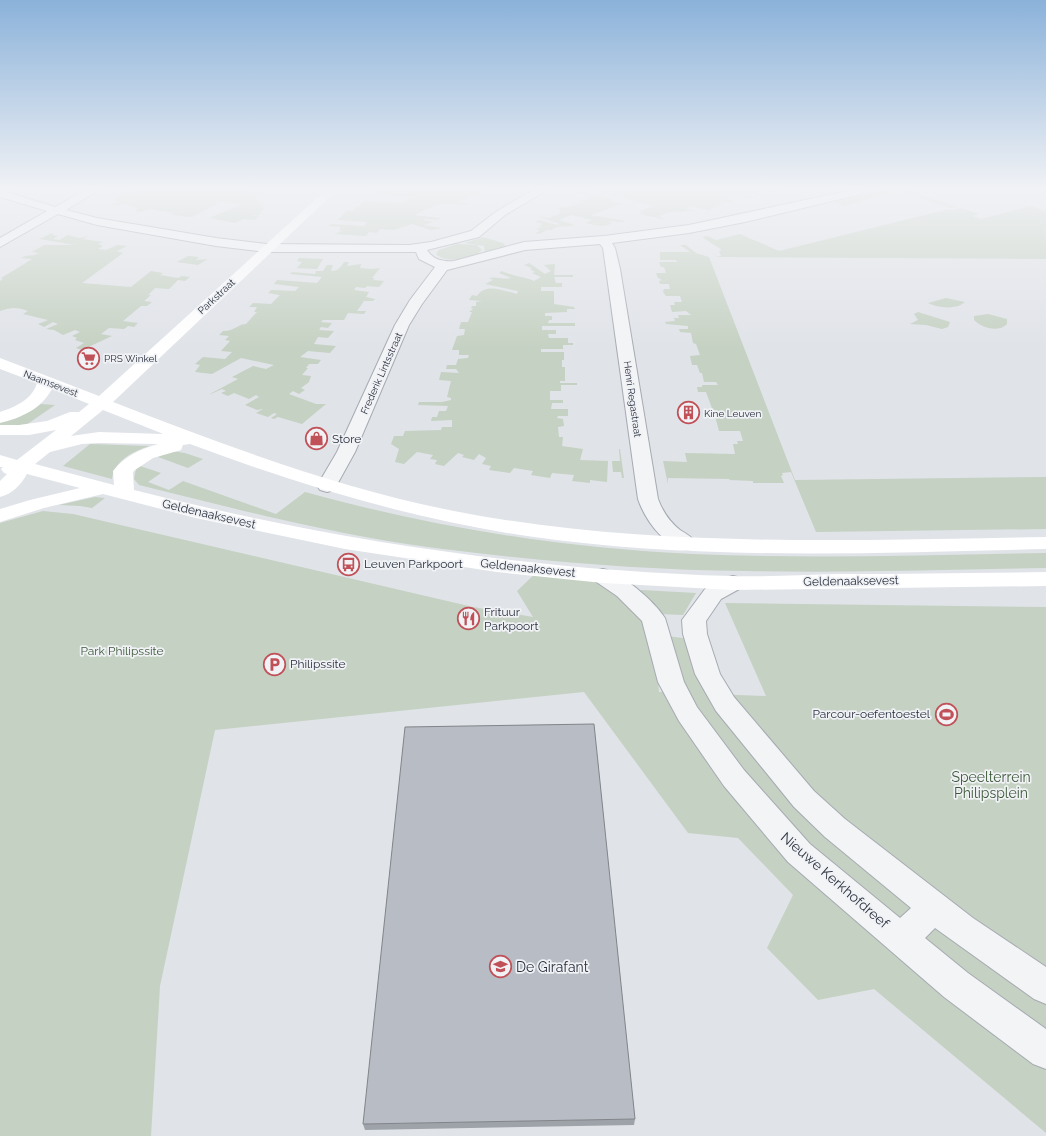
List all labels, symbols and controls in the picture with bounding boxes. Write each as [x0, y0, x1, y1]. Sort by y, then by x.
street label: Parkstraat [196, 276, 237, 316]
street label: Frederik Lintsstraat [358, 330, 405, 416]
supermarket icon: PRS Winkel [76, 345, 102, 371]
place label: PRS Winkel [104, 353, 157, 364]
street label: Henri Regastraat [622, 360, 643, 439]
street label: Naamsevest [22, 368, 80, 399]
building icon: Kine Leuven [675, 400, 701, 426]
place label: Kine Leuven [704, 408, 761, 419]
shop icon: Store [303, 426, 329, 452]
place label: Store [332, 432, 361, 446]
street label: Geldenaaksevest [161, 496, 257, 532]
bus stop icon: Leuven Parkpoort [336, 551, 362, 577]
street label: Geldenaaksevest [480, 556, 576, 580]
place label: Leuven Parkpoort [364, 557, 463, 571]
street label: Geldenaaksevest [803, 573, 899, 589]
place label: Frituur Parkpoort [484, 605, 538, 633]
restaurant icon: Frituur Parkpoort [455, 606, 481, 632]
park label: Park Philipssite [80, 644, 164, 658]
parking icon: Philipssite [262, 651, 288, 677]
place label: Philipssite [290, 657, 346, 671]
sports icon: Parcour-oefentoestel [933, 701, 959, 727]
place label: Parcour-oefentoestel [812, 707, 931, 721]
park label: Speelterrein Philipsplein [951, 769, 1031, 801]
street label: Nieuwe Kerkhofdreef [778, 829, 893, 932]
school or university icon: De Girafant [487, 954, 513, 980]
place label: De Girafant [516, 959, 589, 975]

